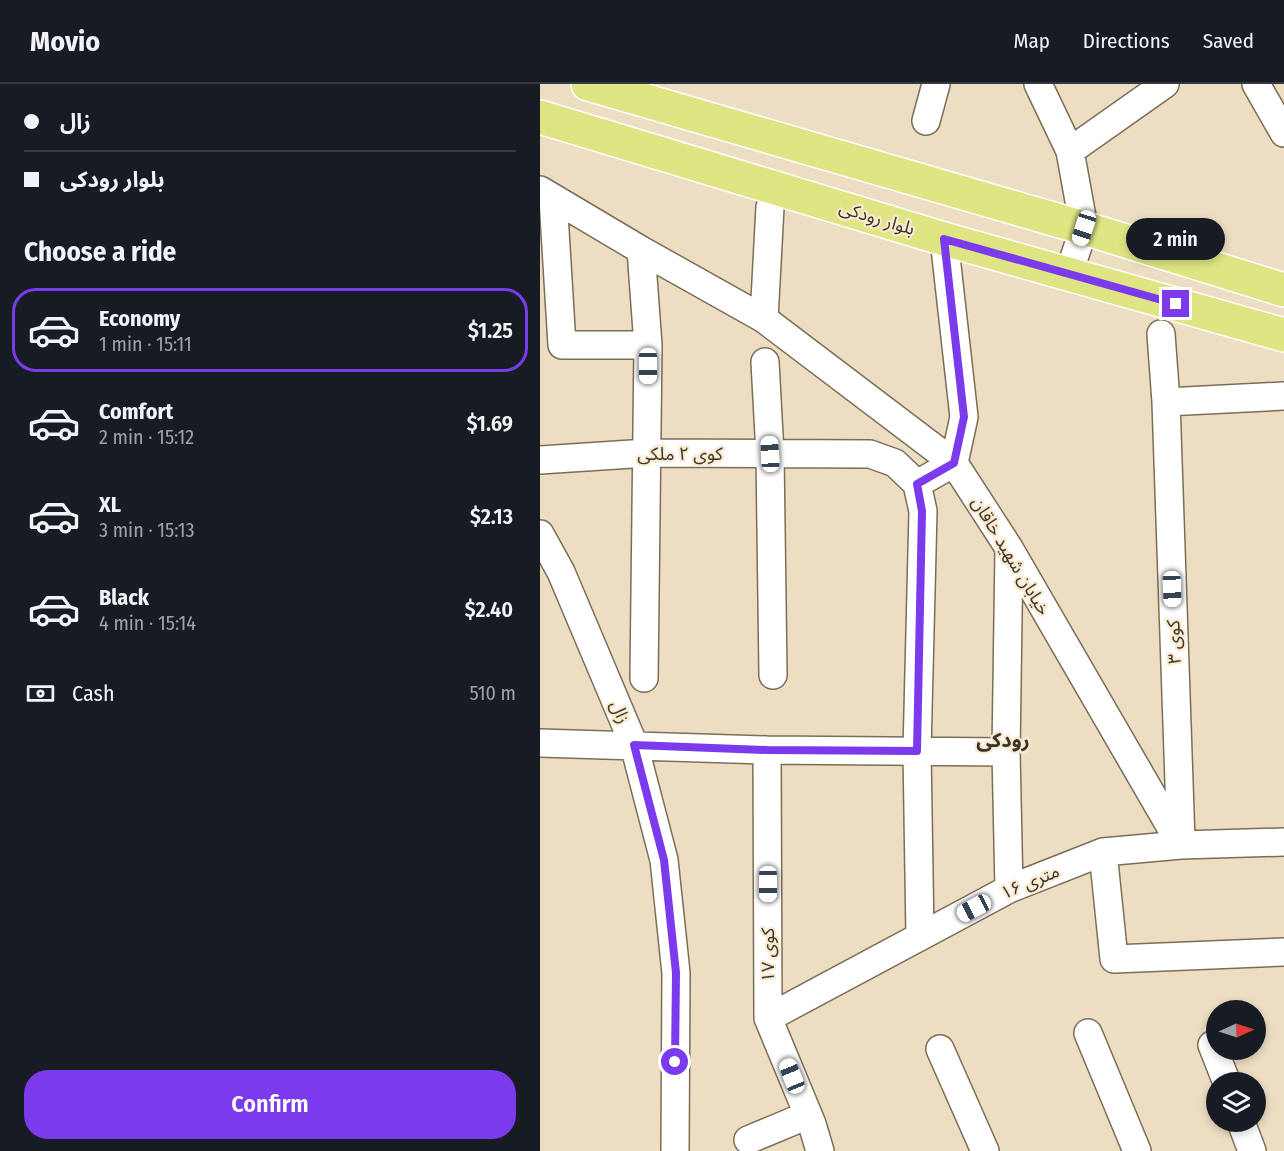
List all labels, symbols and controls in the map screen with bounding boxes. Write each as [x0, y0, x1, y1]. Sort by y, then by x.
text: Movio [30, 25, 100, 58]
text: Map [1013, 28, 1050, 54]
text: Directions [1083, 28, 1170, 54]
text: Saved [1203, 28, 1254, 54]
text: زال [60, 108, 91, 135]
text: بلوار رودکی [60, 166, 165, 193]
street label: بلوار رودکی [837, 196, 917, 240]
car [1070, 208, 1098, 248]
callout: 2 min [1126, 217, 1226, 259]
text: 2 min [1153, 227, 1198, 251]
text: Choose a ride [24, 236, 176, 268]
route end [1162, 290, 1189, 317]
icon: car [27, 303, 81, 357]
text: Economy [99, 305, 180, 332]
text: $1.25 [468, 317, 513, 344]
text: 1 min · 15:11 [99, 332, 192, 356]
car [639, 348, 657, 384]
icon: car [27, 396, 81, 450]
text: Comfort [99, 398, 173, 425]
text: $1.69 [467, 410, 513, 437]
text: 2 min · 15:12 [99, 425, 194, 449]
car [760, 436, 780, 472]
street label: کوی ۲ ملکی [637, 443, 723, 465]
icon: car [27, 489, 81, 543]
text: XL [99, 491, 121, 518]
street label: خیابان شهید خاقان [967, 493, 1055, 619]
text: $2.13 [470, 503, 513, 530]
text: 3 min · 15:13 [99, 518, 195, 542]
car [1162, 571, 1182, 607]
icon: car [27, 582, 81, 636]
text: Black [99, 584, 149, 611]
text: $2.40 [465, 596, 513, 623]
text: 4 min · 15:14 [99, 611, 196, 635]
street label: کوی ۳ [1162, 619, 1186, 664]
icon: cash [24, 677, 57, 710]
text: Cash [72, 680, 115, 707]
text: 510 m [470, 681, 516, 705]
street label: زال [605, 697, 635, 727]
district label: رودکی [976, 728, 1030, 752]
street label: ۱۶ متری [997, 860, 1063, 904]
car [759, 866, 777, 902]
car [954, 892, 994, 924]
street label: کوی ۱۷ [757, 927, 779, 982]
north arrow [1206, 1000, 1266, 1060]
map controls [1206, 1000, 1266, 1132]
route start [661, 1048, 688, 1075]
car [777, 1056, 807, 1096]
button: Confirm [24, 1070, 516, 1139]
button: layers [1206, 1072, 1266, 1132]

